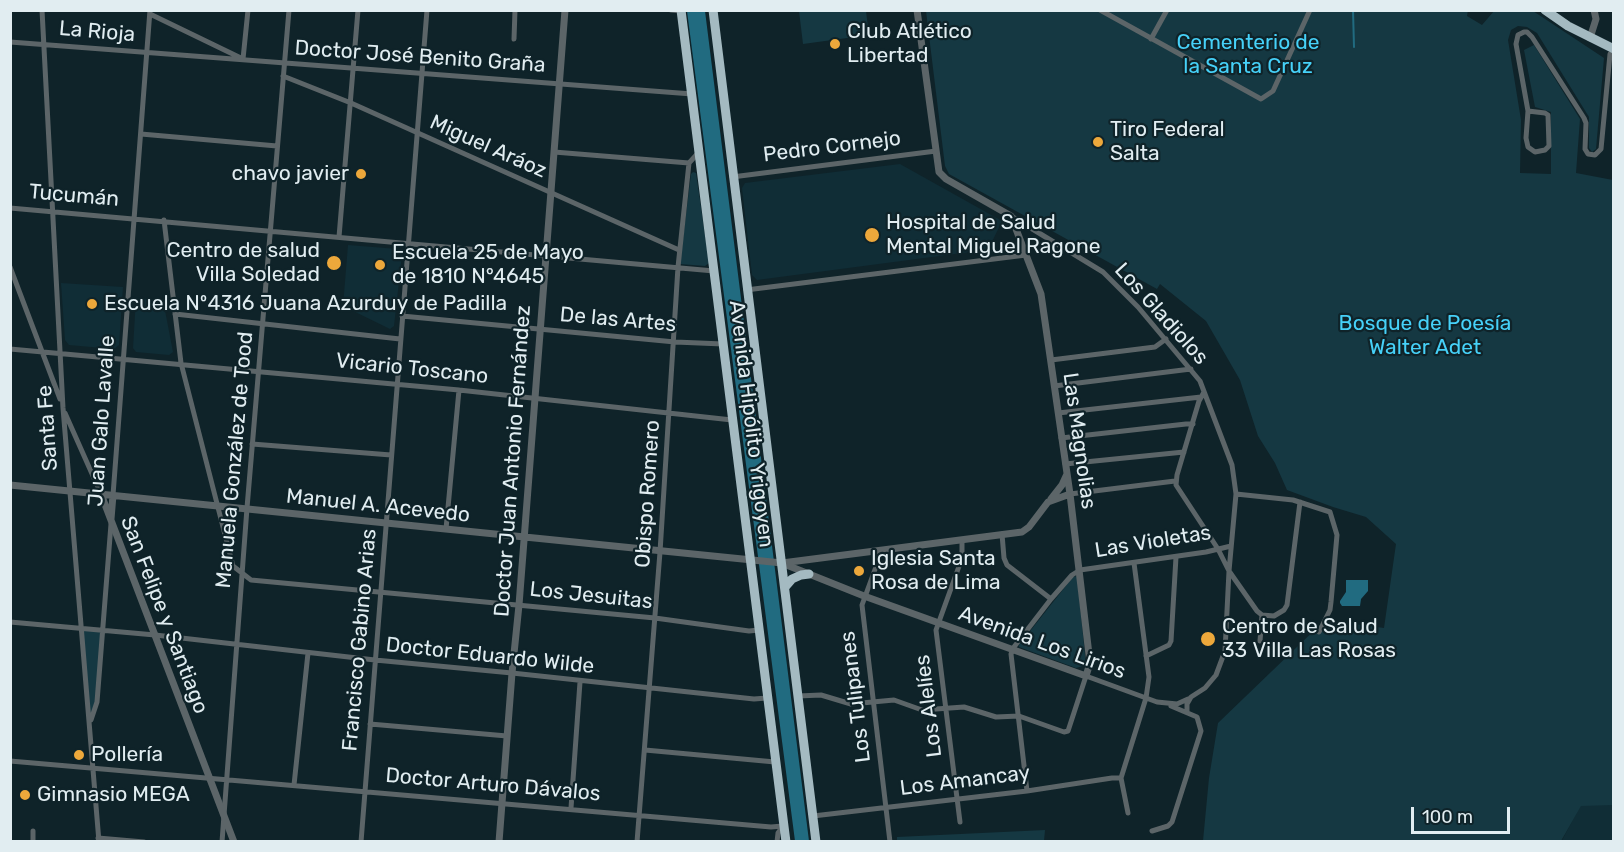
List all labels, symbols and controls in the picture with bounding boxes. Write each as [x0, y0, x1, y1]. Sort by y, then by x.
street label: La Rioja [58, 16, 136, 48]
place label: Club Atlético Libertad [847, 19, 972, 69]
park label: Cementerio de la Santa Cruz [1176, 30, 1320, 80]
street label: Doctor José Benito Graña [294, 36, 546, 78]
marker: Club Atlético Libertad [828, 37, 842, 51]
street label: Miguel Aráoz [426, 110, 550, 184]
place label: Tiro Federal Salta [1110, 117, 1225, 167]
street label: Pedro Cornejo [762, 126, 902, 168]
marker: Tiro Federal Salta [1091, 135, 1105, 149]
place label: chavo javier [232, 161, 349, 187]
marker: chavo javier [354, 167, 368, 181]
street label: Tucumán [28, 180, 120, 212]
place label: Hospital de Salud Mental Miguel Ragone [886, 210, 1100, 260]
marker: Hospital de Salud Mental Miguel Ragone [863, 226, 881, 244]
place label: Centro de salud Villa Soledad [167, 238, 320, 288]
place label: Escuela 25 de Mayo de 1810 N°4645 [392, 240, 584, 290]
marker: Centro de salud Villa Soledad [325, 254, 343, 272]
marker: Escuela 25 de Mayo de 1810 N°4645 [373, 258, 387, 272]
street label: Los Gladiolos [1109, 258, 1213, 370]
place label: Escuela Nº4316 Juana Azurduy de Padilla [104, 291, 507, 317]
marker: Escuela Nº4316 Juana Azurduy de Padilla [85, 297, 99, 311]
street label: Avenida Hipólito Yrigoyen [723, 299, 779, 549]
street label: De las Artes [559, 302, 677, 338]
street label: Doctor Juan Antonio Fernández [490, 304, 536, 618]
park label: Bosque de Poesía Walter Adet [1339, 311, 1511, 361]
street label: Manuela González de Tood [211, 331, 259, 589]
street label: Juan Galo Lavalle [83, 335, 121, 507]
street label: Vicario Toscano [335, 348, 489, 390]
street label: Las Magnolias [1057, 371, 1101, 511]
street label: Santa Fe [32, 384, 64, 472]
street label: Obispo Romero [630, 419, 666, 569]
street label: Manuel A. Acevedo [285, 484, 471, 528]
street label: San Felipe y Santiago [115, 513, 213, 717]
street label: Las Violetas [1093, 520, 1213, 564]
street label: Francisco Gabino Arias [338, 528, 382, 752]
place label: Iglesia Santa Rosa de Lima [871, 546, 1001, 596]
marker: Iglesia Santa Rosa de Lima [852, 564, 866, 578]
street label: Los Jesuitas [528, 577, 654, 615]
street label: Avenida Los Lirios [955, 601, 1129, 685]
place label: Centro de Salud 33 Villa Las Rosas [1222, 614, 1396, 664]
street label: Los Tulipanes [835, 630, 877, 764]
marker: Centro de Salud 33 Villa Las Rosas [1199, 630, 1217, 648]
street label: Doctor Eduardo Wilde [384, 633, 596, 679]
street label: Los Alelíes [910, 653, 948, 759]
place label: Pollería [91, 742, 163, 768]
marker: Pollería [72, 748, 86, 762]
street label: Los Amancay [898, 761, 1032, 801]
street label: Doctor Arturo Dávalos [384, 763, 602, 807]
place label: Gimnasio MEGA [37, 782, 190, 808]
marker: Gimnasio MEGA [18, 788, 32, 802]
scale bar [1414, 795, 1513, 833]
text: 100 m [1422, 806, 1473, 828]

